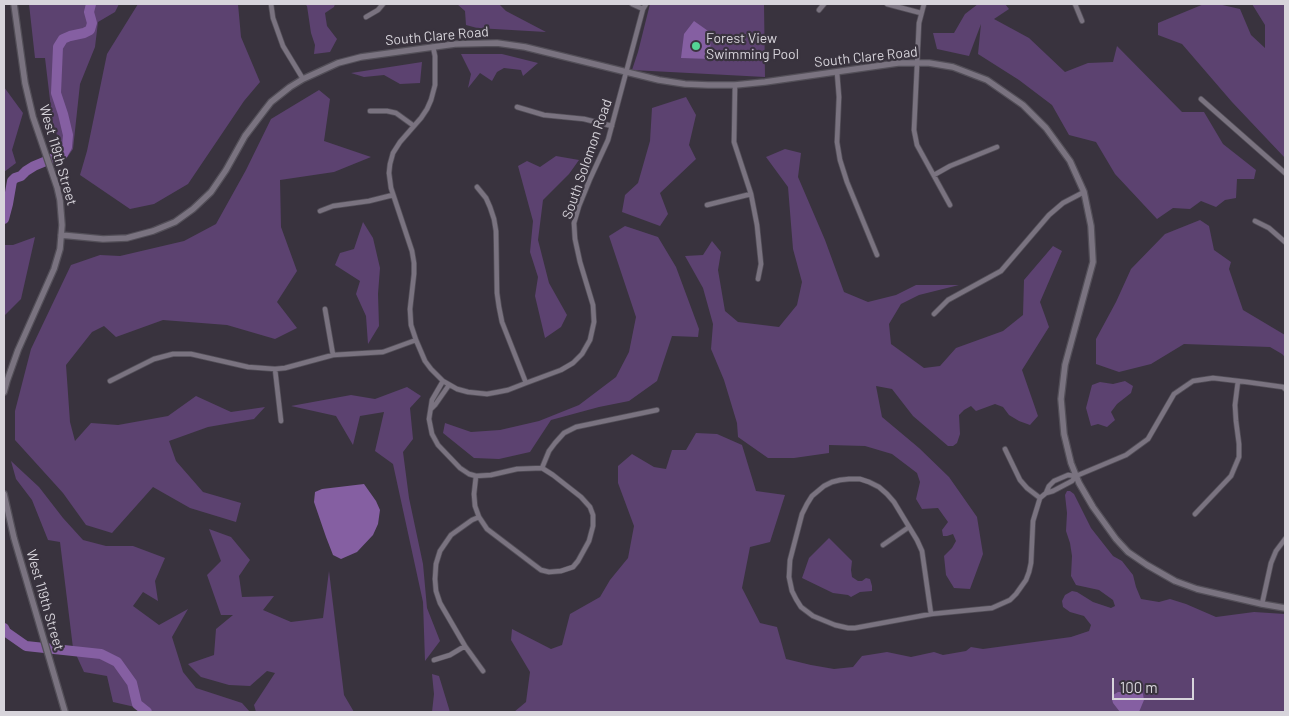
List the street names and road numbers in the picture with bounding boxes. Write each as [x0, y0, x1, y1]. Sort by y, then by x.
street label: South Clare Road [385, 23, 489, 49]
street label: South Clare Road [813, 43, 919, 71]
street label: South Solomon Road [559, 97, 615, 221]
street label: West 119th Street [36, 103, 80, 207]
street label: West 119th Street [23, 548, 67, 652]

